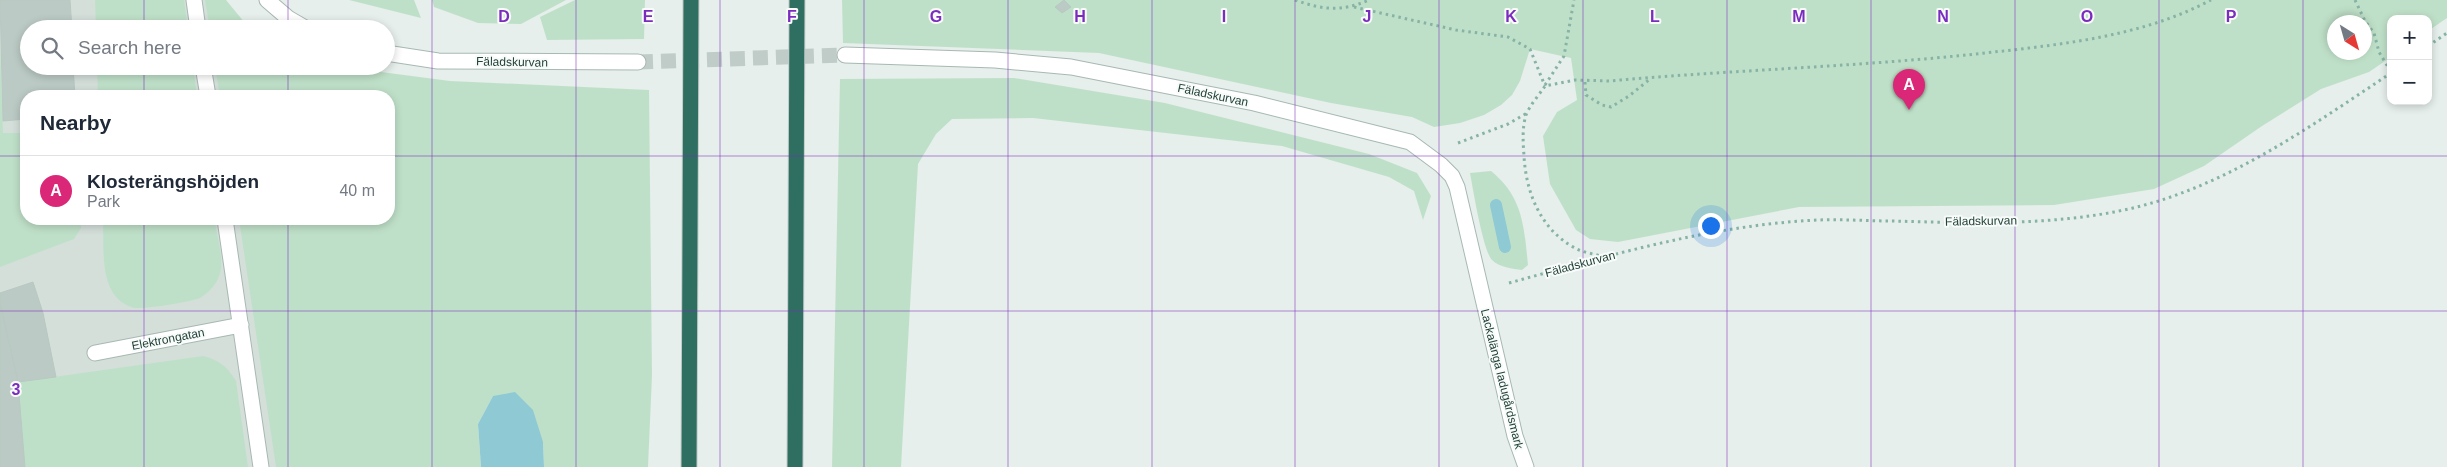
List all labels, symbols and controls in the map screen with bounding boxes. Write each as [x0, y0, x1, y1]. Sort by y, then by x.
text: D [498, 8, 510, 25]
text: E [643, 8, 654, 25]
text: F [787, 8, 797, 25]
text: G [930, 8, 942, 25]
text: H [1074, 8, 1086, 25]
text: I [1222, 8, 1226, 25]
text: J [1363, 8, 1371, 25]
text: K [1505, 8, 1517, 25]
text: L [1650, 8, 1660, 25]
text: M [1792, 8, 1806, 25]
text: N [1937, 8, 1949, 25]
text: O [2081, 8, 2093, 25]
text: P [2226, 8, 2237, 25]
north arrow [2327, 15, 2372, 60]
map controls [2387, 15, 2432, 105]
button: + [2387, 15, 2432, 60]
search box [20, 20, 395, 75]
icon: search [38, 34, 66, 62]
text: Search here [78, 37, 182, 58]
street label: Fäladskurvan [476, 54, 548, 70]
button: − [2387, 60, 2432, 105]
pin: A [1893, 69, 1925, 110]
street label: Fäladskurvan [1176, 81, 1250, 109]
text: Nearby [40, 111, 111, 134]
text: Klosterängshöjden [87, 171, 259, 192]
text: A [50, 182, 62, 199]
text: 40 m [339, 182, 375, 199]
text: Park [87, 193, 120, 210]
your location [1698, 213, 1724, 239]
street label: Fäladskurvan [1945, 213, 2017, 229]
street label: Fäladskurvan [1543, 248, 1617, 280]
street label: Lackalänga ladugårdsmark [1478, 307, 1526, 452]
street label: Elektrongatan [130, 325, 206, 353]
text: 3 [12, 381, 21, 398]

